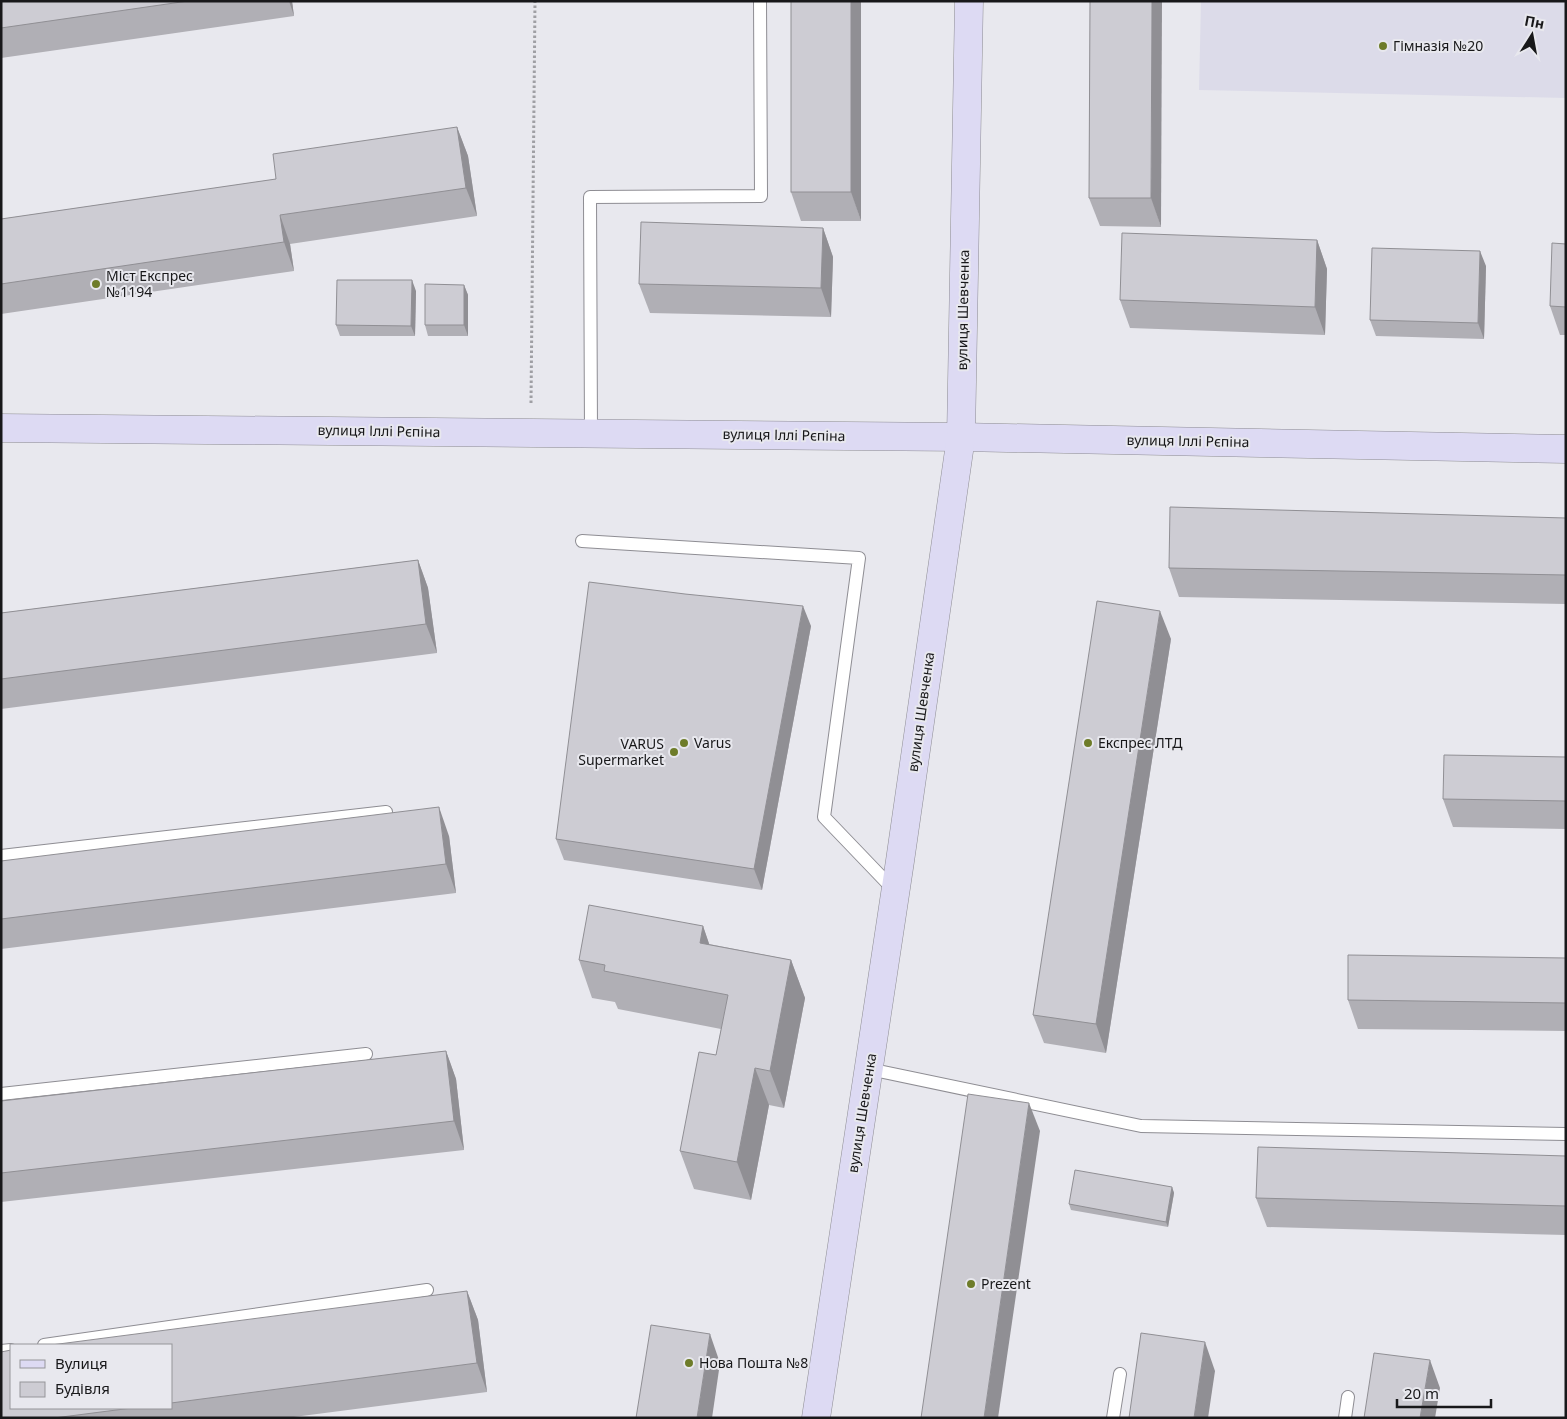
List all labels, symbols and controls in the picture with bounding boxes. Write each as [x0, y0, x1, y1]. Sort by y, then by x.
north arrow [1507, 10, 1557, 60]
text: Пн [1523, 11, 1546, 33]
place label: Гімназія №20 [1393, 36, 1483, 55]
marker: Гімназія №20 [1377, 40, 1389, 52]
street label: вулиця Шевченка [952, 249, 973, 371]
place label: Міст Експрес №1194 [106, 266, 193, 301]
marker: Міст Експрес №1194 [90, 278, 102, 290]
street label: вулиця Іллі Рєпіна [317, 420, 441, 441]
street label: вулиця Іллі Рєпіна [722, 424, 846, 445]
street label: вулиця Іллі Рєпіна [1126, 430, 1250, 451]
street label: вулиця Шевченка [903, 651, 938, 773]
place label: Varus [694, 733, 731, 752]
place label: Експрес ЛТД [1098, 733, 1183, 752]
place label: VARUS Supermarket [578, 734, 664, 769]
marker: Varus [678, 737, 690, 749]
marker: Експрес ЛТД [1082, 737, 1094, 749]
marker: VARUS Supermarket [668, 746, 680, 758]
street label: вулиця Шевченка [843, 1052, 880, 1174]
place label: Prezent [981, 1274, 1031, 1293]
marker: Prezent [965, 1278, 977, 1290]
legend [10, 1344, 172, 1409]
text: Вулиця [55, 1353, 108, 1373]
place label: Нова Пошта №8 [699, 1353, 808, 1372]
marker: Нова Пошта №8 [683, 1357, 695, 1369]
scale bar [1397, 1376, 1491, 1408]
text: Будівля [55, 1378, 110, 1398]
text: 20 m [1404, 1383, 1439, 1403]

